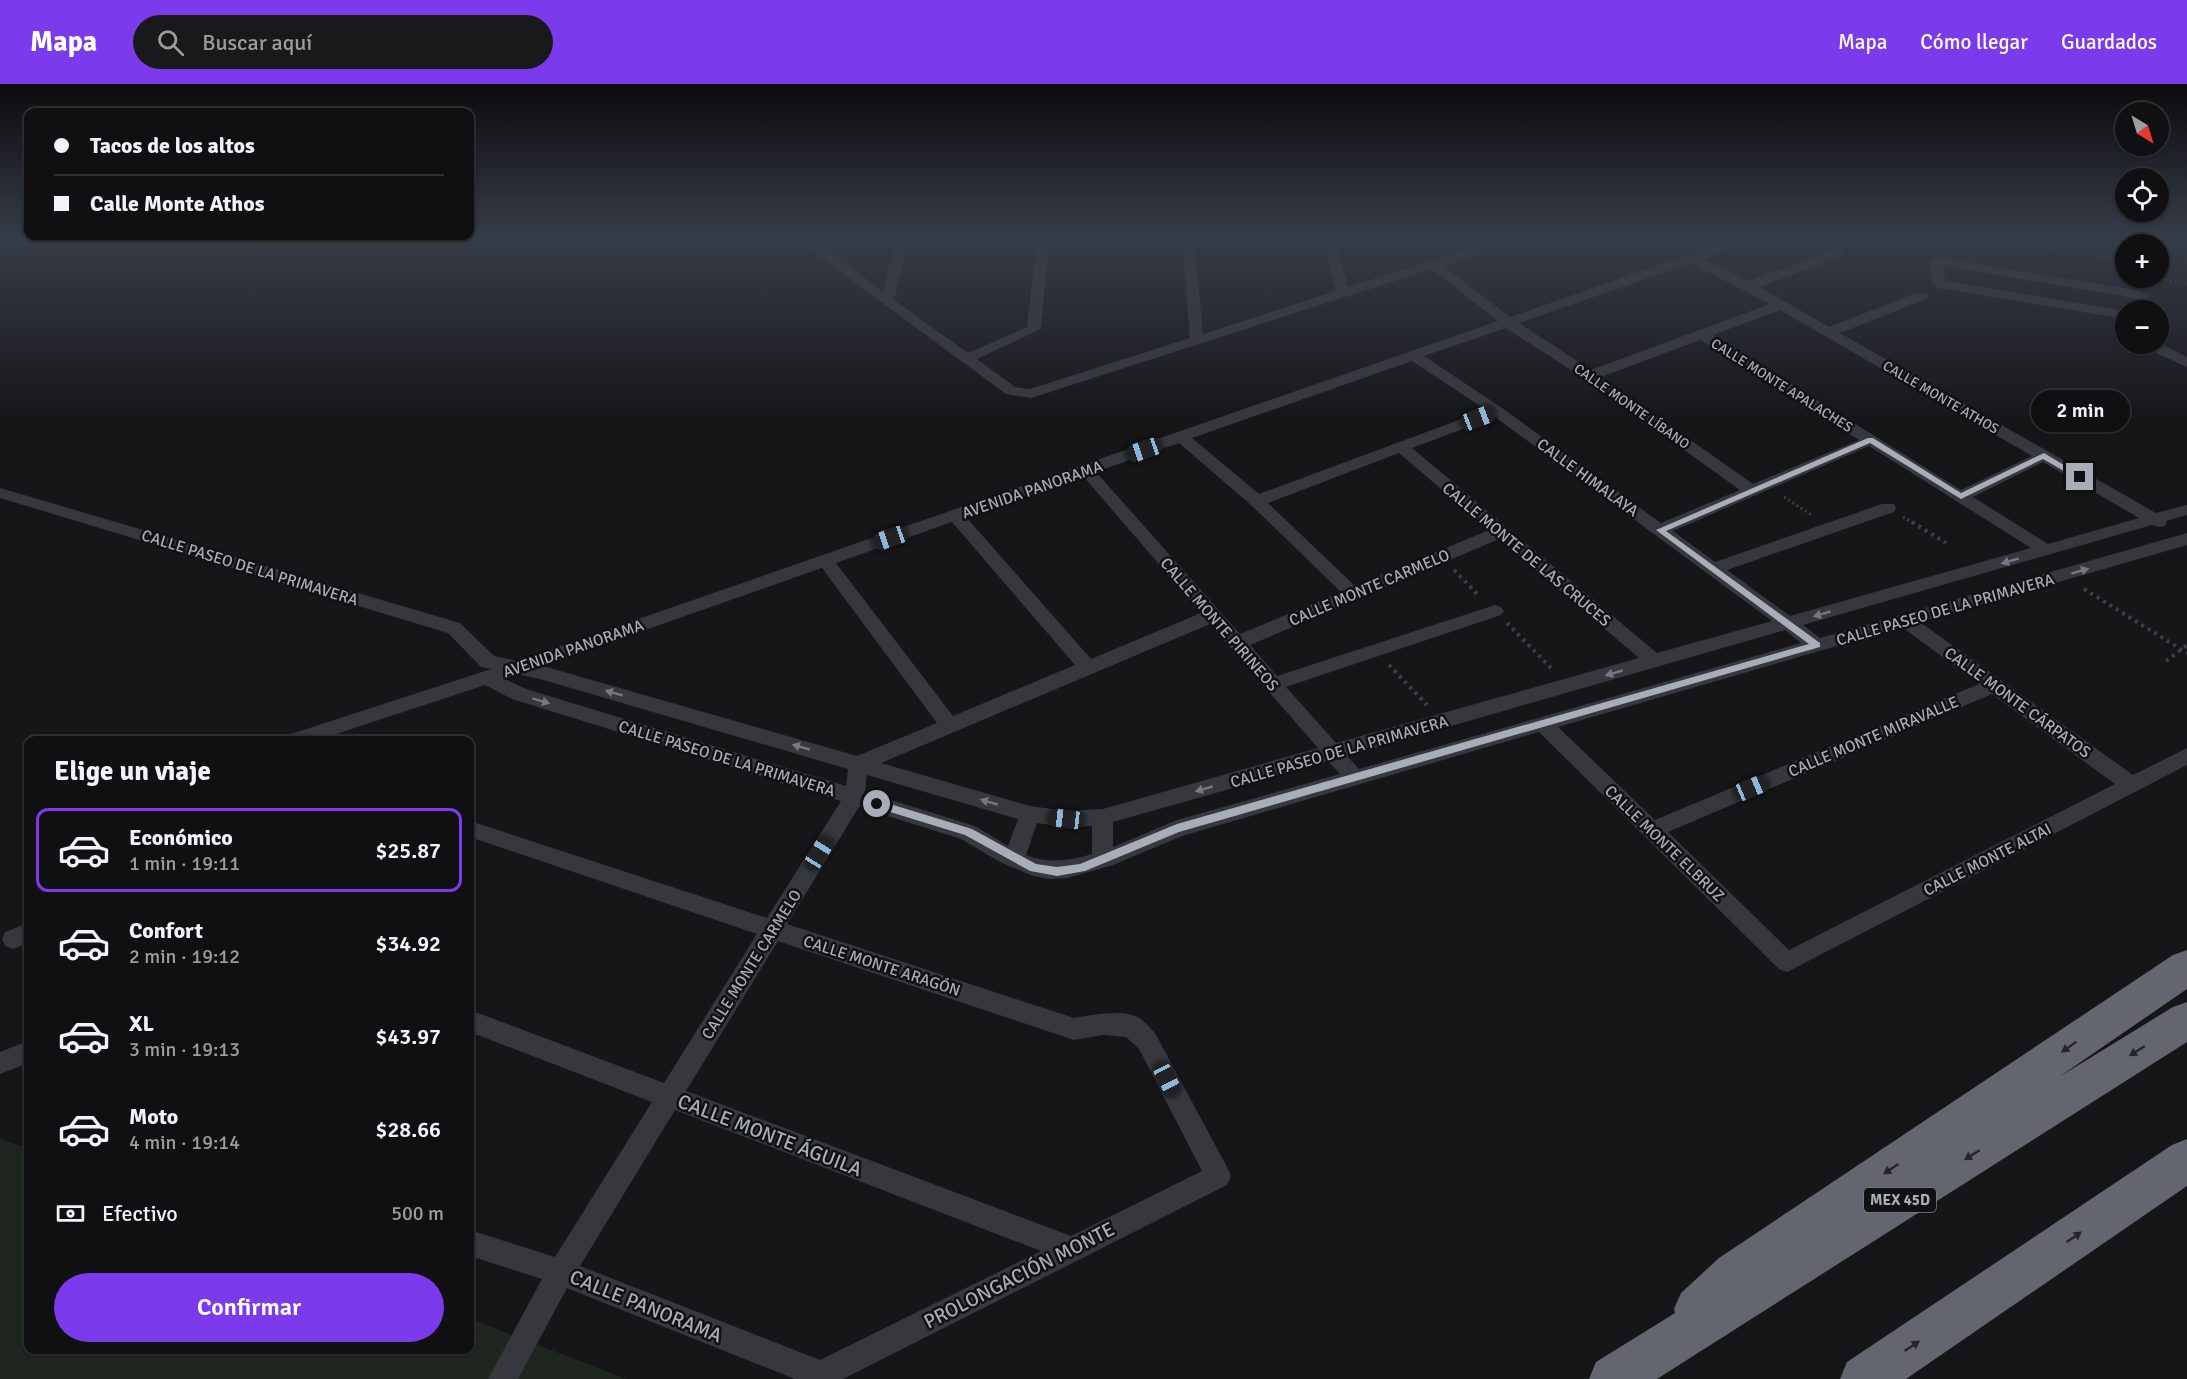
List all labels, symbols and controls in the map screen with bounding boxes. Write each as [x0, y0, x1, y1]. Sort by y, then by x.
search box [133, 15, 553, 69]
text: Mapa [30, 25, 97, 59]
icon: search [154, 26, 187, 59]
text: Buscar aquí [202, 29, 312, 56]
text: Mapa [1838, 29, 1887, 55]
text: Cómo llegar [1920, 29, 2028, 55]
text: Guardados [2061, 29, 2157, 55]
north arrow [2115, 102, 2169, 156]
map controls [2115, 102, 2169, 354]
text: Tacos de los altos [90, 132, 255, 159]
button: locate [2115, 168, 2169, 222]
text: Calle Monte Athos [90, 190, 264, 217]
button: + [2115, 234, 2169, 288]
button: − [2115, 300, 2169, 354]
street label: CALLE MONTE APALACHES [1708, 335, 1856, 436]
street label: CALLE MONTE ATHOS [1880, 357, 2002, 438]
street label: CALLE MONTE LÍBANO [1571, 360, 1693, 453]
callout: 2 min [2030, 390, 2130, 432]
text: 2 min [2057, 398, 2104, 423]
car [1458, 403, 1498, 433]
street label: CALLE HIMALAYA [1533, 434, 1642, 522]
car [1124, 436, 1164, 464]
street label: AVENIDA PANORAMA [959, 456, 1106, 523]
route end [2066, 463, 2093, 490]
street label: CALLE MONTE DE LAS CRUCES [1438, 478, 1615, 631]
car [870, 524, 910, 552]
street label: CALLE PASEO DE LA PRIMAVERA [139, 525, 361, 611]
street label: CALLE MONTE CARMELO [1286, 545, 1453, 631]
street label: CALLE MONTE PIRINEOS [1156, 554, 1283, 696]
one-way arrow [2000, 557, 2018, 566]
one-way arrow [2071, 566, 2089, 575]
street label: CALLE PASEO DE LA PRIMAVERA [1834, 569, 2057, 651]
one-way arrow [1813, 610, 1831, 619]
street label: AVENIDA PANORAMA [500, 615, 647, 682]
street label: CALLE MONTE CÁRPATOS [1940, 643, 2095, 763]
one-way arrow [1605, 669, 1623, 678]
one-way arrow [605, 688, 623, 697]
street label: CALLE MONTE MIRAVALLE [1785, 692, 1962, 782]
one-way arrow [532, 697, 550, 706]
street label: CALLE PASEO DE LA PRIMAVERA [1228, 711, 1451, 793]
street label: CALLE PASEO DE LA PRIMAVERA [616, 716, 838, 802]
one-way arrow [792, 742, 811, 752]
text: Elige un viaje [54, 755, 211, 788]
car [1731, 773, 1771, 803]
street label: CALLE MONTE ELBRUZ [1600, 781, 1728, 906]
one-way arrow [1195, 785, 1213, 794]
route start [863, 790, 890, 817]
one-way arrow [980, 797, 998, 806]
car [1047, 808, 1085, 830]
street label: CALLE MONTE ALTAI [1920, 819, 2055, 901]
icon: car [57, 823, 111, 877]
text: Económico [129, 824, 233, 851]
car [802, 833, 836, 873]
text: $25.87 [376, 837, 441, 864]
text: 1 min · 19:11 [129, 851, 240, 876]
street label: CALLE MONTE CARMELO [698, 886, 806, 1043]
icon: car [57, 916, 111, 970]
text: Confort [129, 917, 203, 944]
text: $34.92 [376, 930, 441, 957]
street label: CALLE MONTE ARAGÓN [801, 931, 963, 1001]
text: 2 min · 19:12 [129, 944, 240, 969]
icon: car [57, 1009, 111, 1063]
text: XL [129, 1010, 154, 1037]
text: $43.97 [376, 1023, 441, 1050]
text: 3 min · 19:13 [129, 1037, 240, 1062]
one-way arrow [2060, 1041, 2077, 1052]
one-way arrow [2129, 1046, 2145, 1057]
car [1151, 1059, 1183, 1099]
street label: CALLE MONTE ÁGUILA [674, 1089, 866, 1182]
icon: car [57, 1102, 111, 1156]
text: Moto [129, 1103, 178, 1130]
text: $28.66 [376, 1116, 441, 1143]
text: 4 min · 19:14 [129, 1130, 240, 1155]
one-way arrow [1964, 1149, 1980, 1160]
one-way arrow [1883, 1163, 1899, 1175]
road number: MEX 45D [1864, 1188, 1936, 1212]
icon: cash [54, 1197, 87, 1230]
text: Efectivo [102, 1200, 178, 1227]
text: 500 m [391, 1201, 444, 1226]
street label: PROLONGACIÓN MONTE [920, 1216, 1119, 1334]
one-way arrow [2066, 1232, 2082, 1243]
street label: CALLE PANORAMA [566, 1264, 726, 1348]
button: Confirmar [54, 1273, 444, 1342]
one-way arrow [1904, 1340, 1920, 1352]

